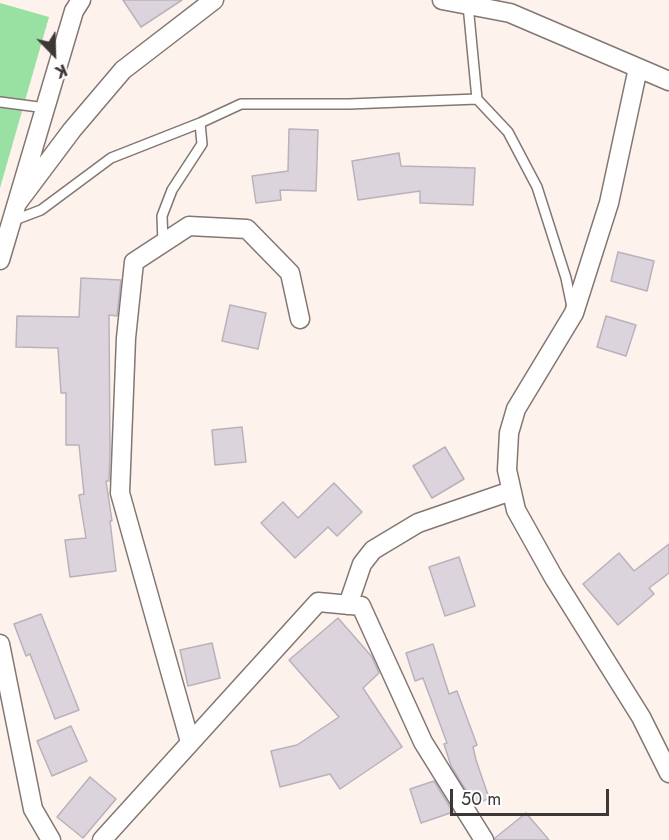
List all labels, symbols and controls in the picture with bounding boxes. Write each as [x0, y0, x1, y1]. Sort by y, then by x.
north arrow [24, 24, 84, 84]
text: K [52, 58, 71, 84]
scale bar [453, 777, 612, 815]
text: 50 m [461, 786, 501, 812]

